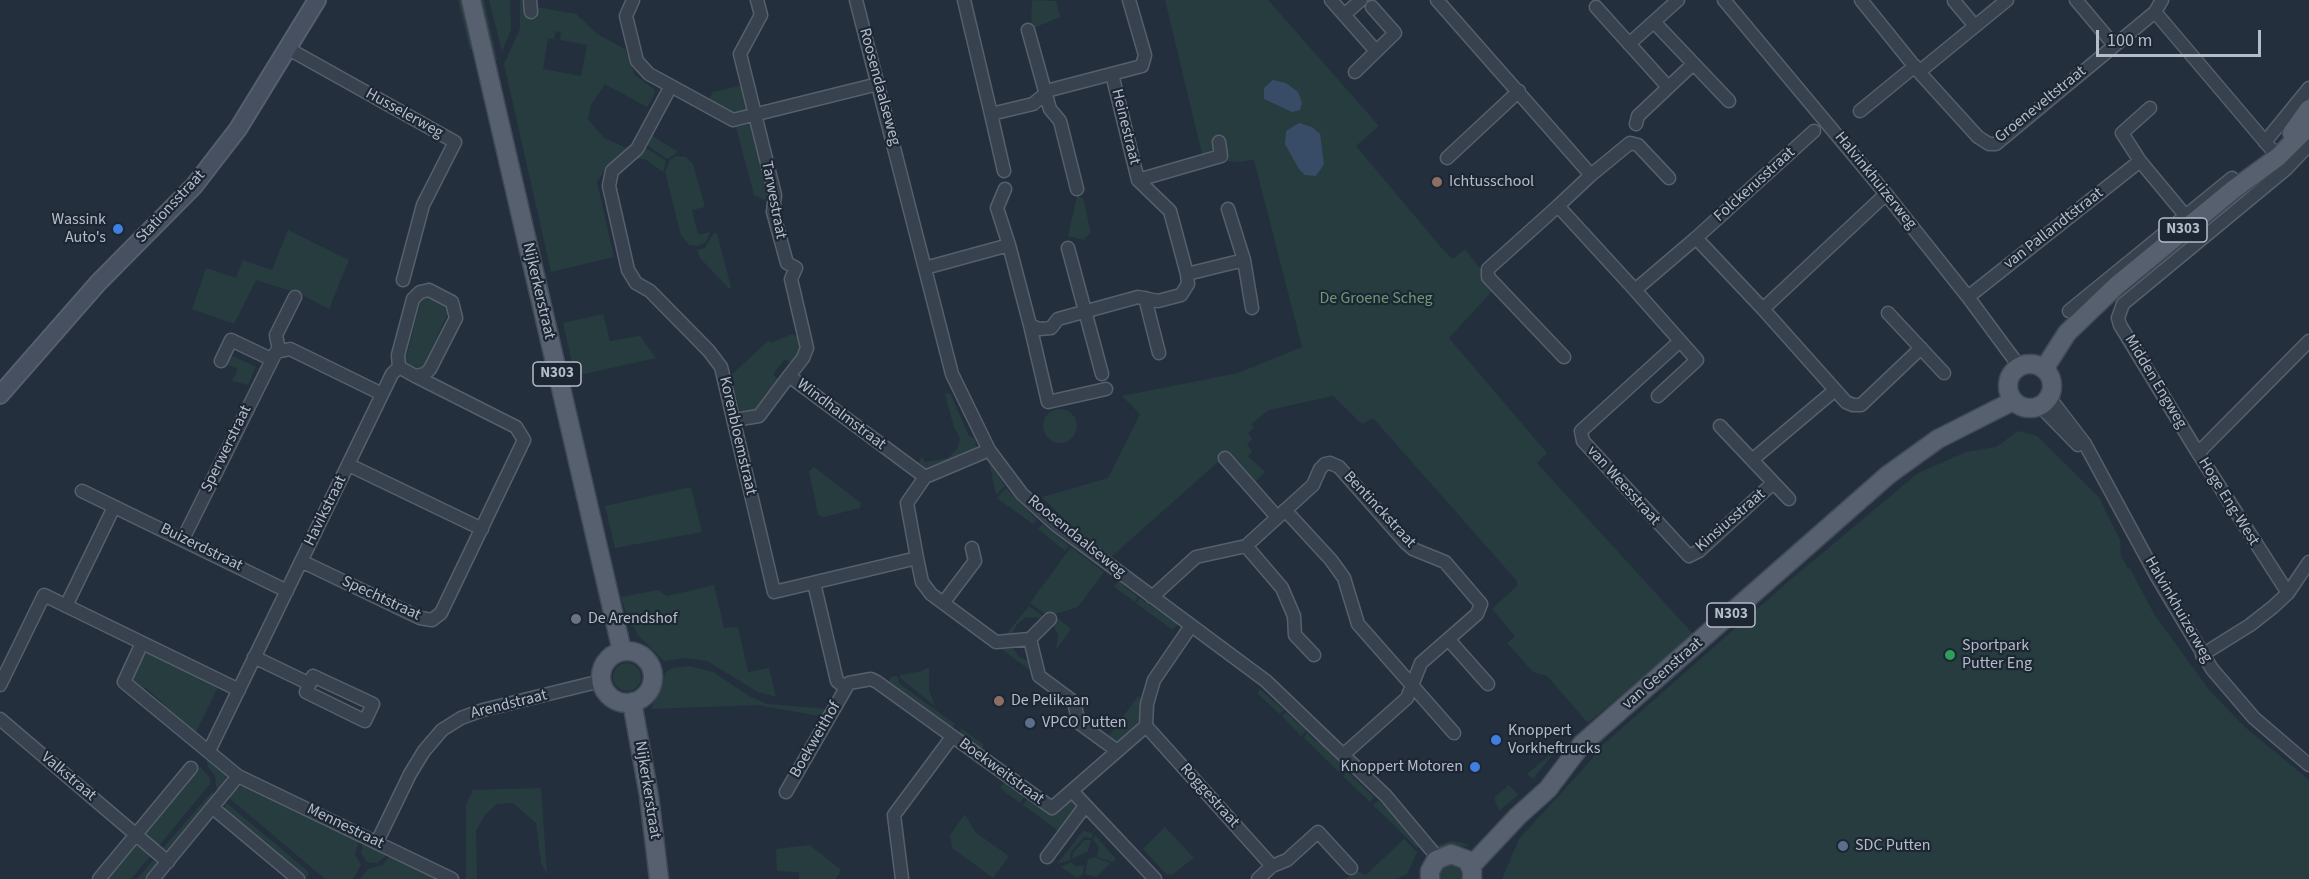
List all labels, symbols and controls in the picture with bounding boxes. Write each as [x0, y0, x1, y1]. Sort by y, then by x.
scale bar [2099, 18, 2264, 56]
street label: Roosendaalseweg [854, 26, 904, 148]
text: 100 m [2107, 28, 2152, 53]
street label: Groeneveltstraat [1992, 62, 2090, 148]
street label: Husselerweg [362, 85, 446, 143]
street label: Heinestraat [1106, 87, 1144, 167]
street label: Halvinkhuizerweg [1830, 128, 1920, 234]
street label: Folckerusstraat [1710, 144, 1800, 226]
street label: Tarwestraat [756, 159, 790, 241]
street label: Stationsstraat [132, 167, 210, 247]
place label: Ichtusschool [1449, 172, 1534, 192]
marker: Ichtusschool [1430, 175, 1444, 189]
street label: van Pallandtstraat [2000, 184, 2108, 274]
place label: Wassink Auto's [52, 210, 106, 248]
road number: N303 [2159, 218, 2207, 242]
marker: Wassink Auto's [111, 222, 125, 236]
street label: Nijkerkerstraat [518, 241, 558, 341]
park label: De Groene Scheg [1319, 289, 1433, 309]
street label: Midden Engweg [2120, 332, 2190, 432]
road number: N303 [533, 362, 581, 386]
street label: Korenbloemstraat [714, 375, 760, 497]
street label: Windhalmstraat [793, 375, 889, 455]
street label: Sperwerstraat [198, 402, 256, 496]
street label: van Weesstraat [1582, 442, 1664, 530]
street label: Hoge Eng-West [2193, 454, 2263, 550]
street label: Bentinckstraat [1339, 468, 1419, 552]
street label: Havikstraat [301, 473, 351, 549]
street label: Kinsiusstraat [1692, 485, 1770, 557]
street label: Roosendaalseweg [1023, 492, 1129, 582]
street label: Buizerdstraat [157, 520, 245, 576]
street label: Halvinkhuizerweg [2140, 553, 2216, 667]
street label: Spechtstraat [338, 572, 424, 626]
road number: N303 [1707, 603, 1755, 627]
place label: De Arendshof [588, 609, 677, 629]
marker: De Arendshof [569, 612, 583, 626]
street label: van Geenstraat [1619, 634, 1707, 714]
place label: Sportpark Putter Eng [1962, 636, 2032, 674]
marker: Sportpark Putter Eng [1943, 648, 1957, 662]
street label: Arendstraat [469, 686, 549, 724]
place label: De Pelikaan [1011, 691, 1089, 711]
marker: De Pelikaan [992, 694, 1006, 708]
street label: Boekweithof [787, 699, 845, 781]
place label: VPCO Putten [1042, 713, 1127, 733]
marker: VPCO Putten [1023, 716, 1037, 730]
place label: Knoppert Vorkheftrucks [1508, 721, 1600, 759]
marker: Knoppert Vorkheftrucks [1489, 733, 1503, 747]
street label: Boekweitstraat [955, 735, 1047, 809]
street label: Nijkerkerstraat [630, 740, 664, 840]
street label: Valkstraat [36, 748, 100, 806]
place label: Knoppert Motoren [1340, 757, 1463, 777]
street label: Roggestraat [1175, 760, 1243, 832]
marker: Knoppert Motoren [1468, 760, 1482, 774]
street label: Mennestraat [303, 800, 387, 854]
place label: SDC Putten [1855, 836, 1930, 856]
marker: SDC Putten [1836, 839, 1850, 853]

